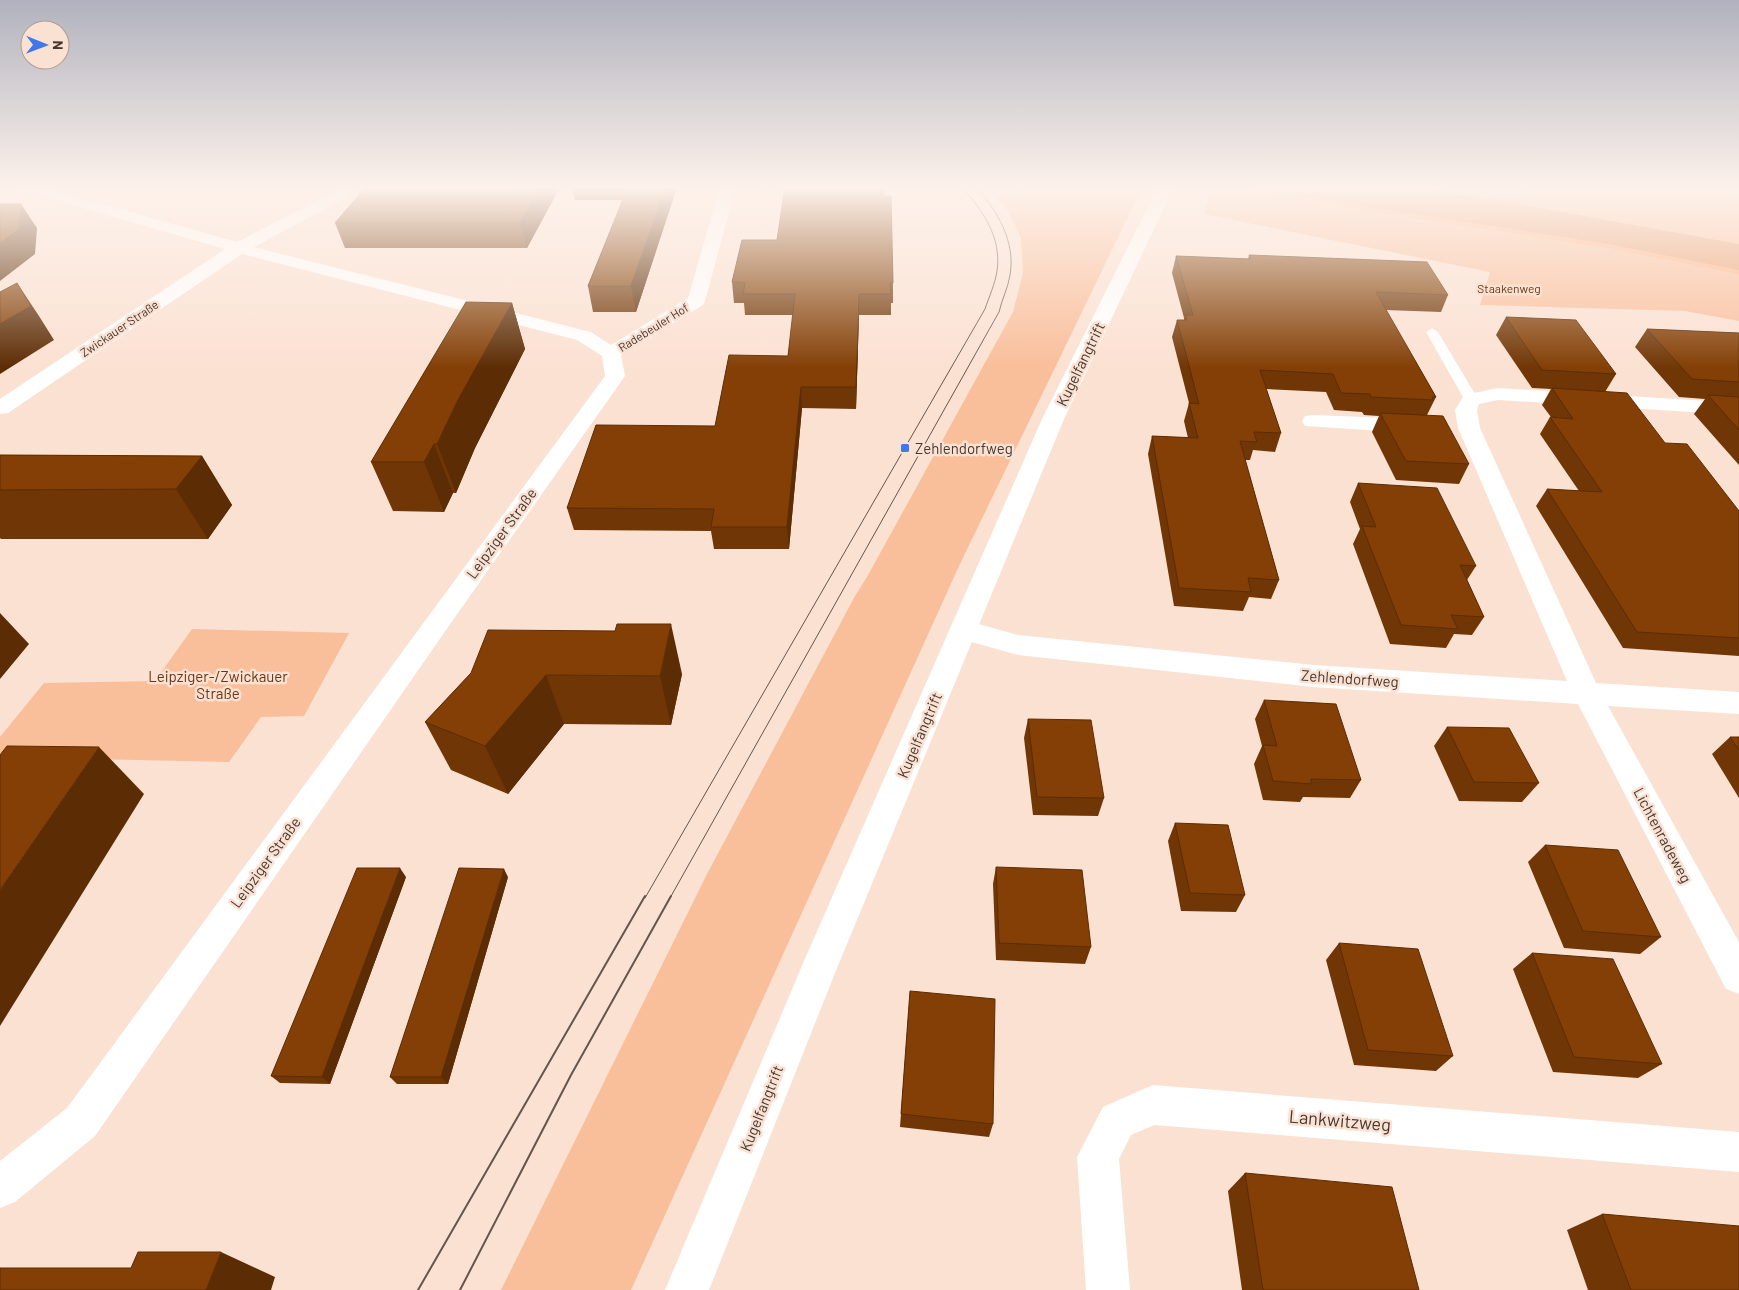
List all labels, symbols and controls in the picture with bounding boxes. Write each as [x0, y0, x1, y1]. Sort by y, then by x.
north arrow [20, 20, 70, 70]
text: N [50, 40, 67, 50]
park label: Staakenweg [1477, 281, 1541, 295]
street label: Zwickauer Straße [77, 297, 161, 359]
street label: Radebeuler Hof [615, 300, 691, 354]
street label: Kugelfangtrift [1052, 319, 1108, 409]
place label: Zehlendorfweg [915, 439, 1013, 457]
marker: Zehlendorfweg [899, 442, 911, 454]
street label: Leipziger Straße [462, 484, 540, 582]
street label: Zehlendorfweg [1301, 666, 1399, 690]
park label: Leipziger-/Zwickauer Straße [148, 667, 288, 702]
street label: Kugelfangtrift [893, 690, 945, 780]
street label: Lichtenradeweg [1630, 784, 1696, 886]
street label: Leipziger Straße [226, 813, 304, 911]
street label: Kugelfangtrift [736, 1062, 786, 1154]
street label: Lankwitzweg [1288, 1105, 1392, 1135]

